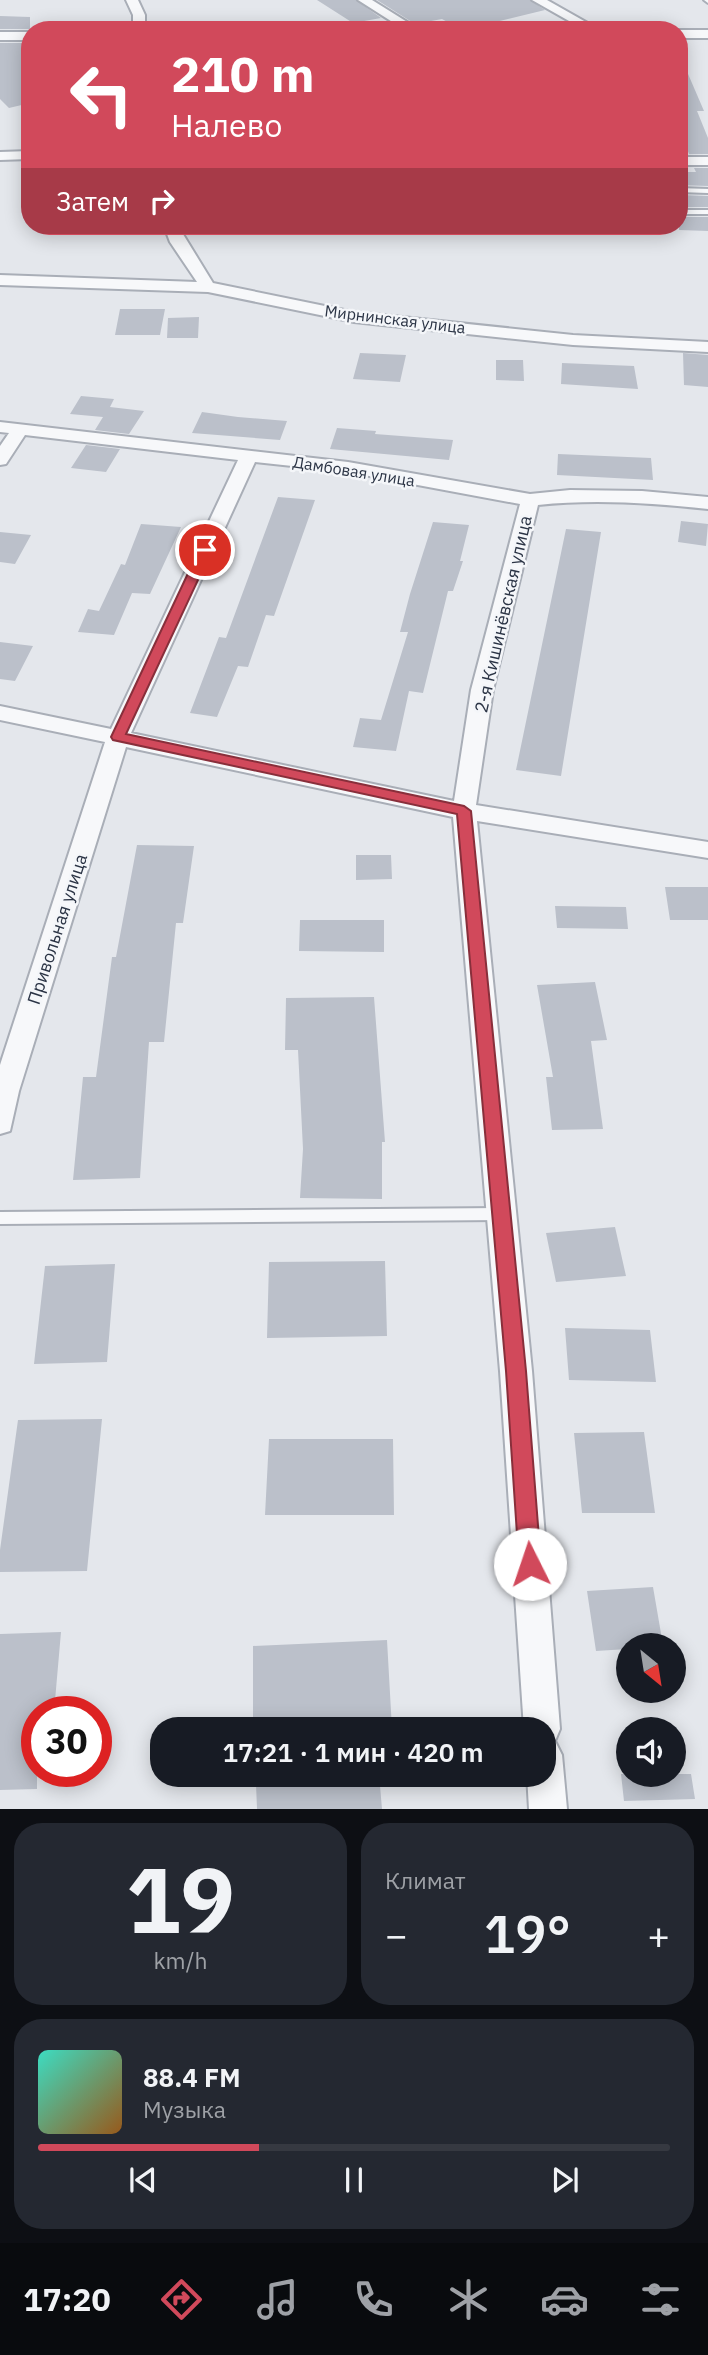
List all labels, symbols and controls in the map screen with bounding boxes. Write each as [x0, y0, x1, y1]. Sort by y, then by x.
text: 210 m [171, 42, 315, 105]
icon: left [56, 49, 147, 140]
text: Налево [171, 104, 282, 146]
icon: right [143, 182, 181, 220]
text: Затем [56, 184, 129, 218]
street label: Мирнинская улица [323, 300, 467, 338]
street label: Дамбовая улица [292, 451, 417, 491]
street label: 2-я Кишинёвская улица [469, 513, 537, 715]
pin [175, 520, 235, 580]
icon: arrive [186, 531, 224, 569]
street label: Привольная улица [22, 850, 92, 1007]
position arrow [493, 1527, 567, 1601]
north arrow [616, 1633, 686, 1703]
map controls [616, 1633, 686, 1787]
speed limit sign: 30 [21, 1696, 112, 1787]
button: sound [616, 1717, 686, 1787]
text: 17:21 · 1 мин · 420 m [222, 1735, 484, 1769]
text: 19 [126, 1840, 235, 1958]
text: Климат [385, 1865, 466, 1895]
text: 19° [484, 1900, 571, 1967]
text: − [385, 1910, 408, 1959]
text: + [647, 1910, 670, 1959]
text: km/h [153, 1945, 208, 1975]
text: 88.4 FM [143, 2060, 241, 2094]
text: Музыка [143, 2094, 226, 2124]
icon: previous [124, 2161, 162, 2199]
icon: pause [335, 2161, 373, 2199]
icon: next [546, 2161, 584, 2199]
icon: directions [157, 2275, 206, 2324]
icon: music [253, 2275, 302, 2324]
icon: phone [349, 2275, 398, 2324]
icon: climate [444, 2275, 493, 2324]
icon: car [540, 2275, 589, 2324]
icon: filters [636, 2275, 685, 2324]
text: 17:20 [23, 2278, 111, 2320]

